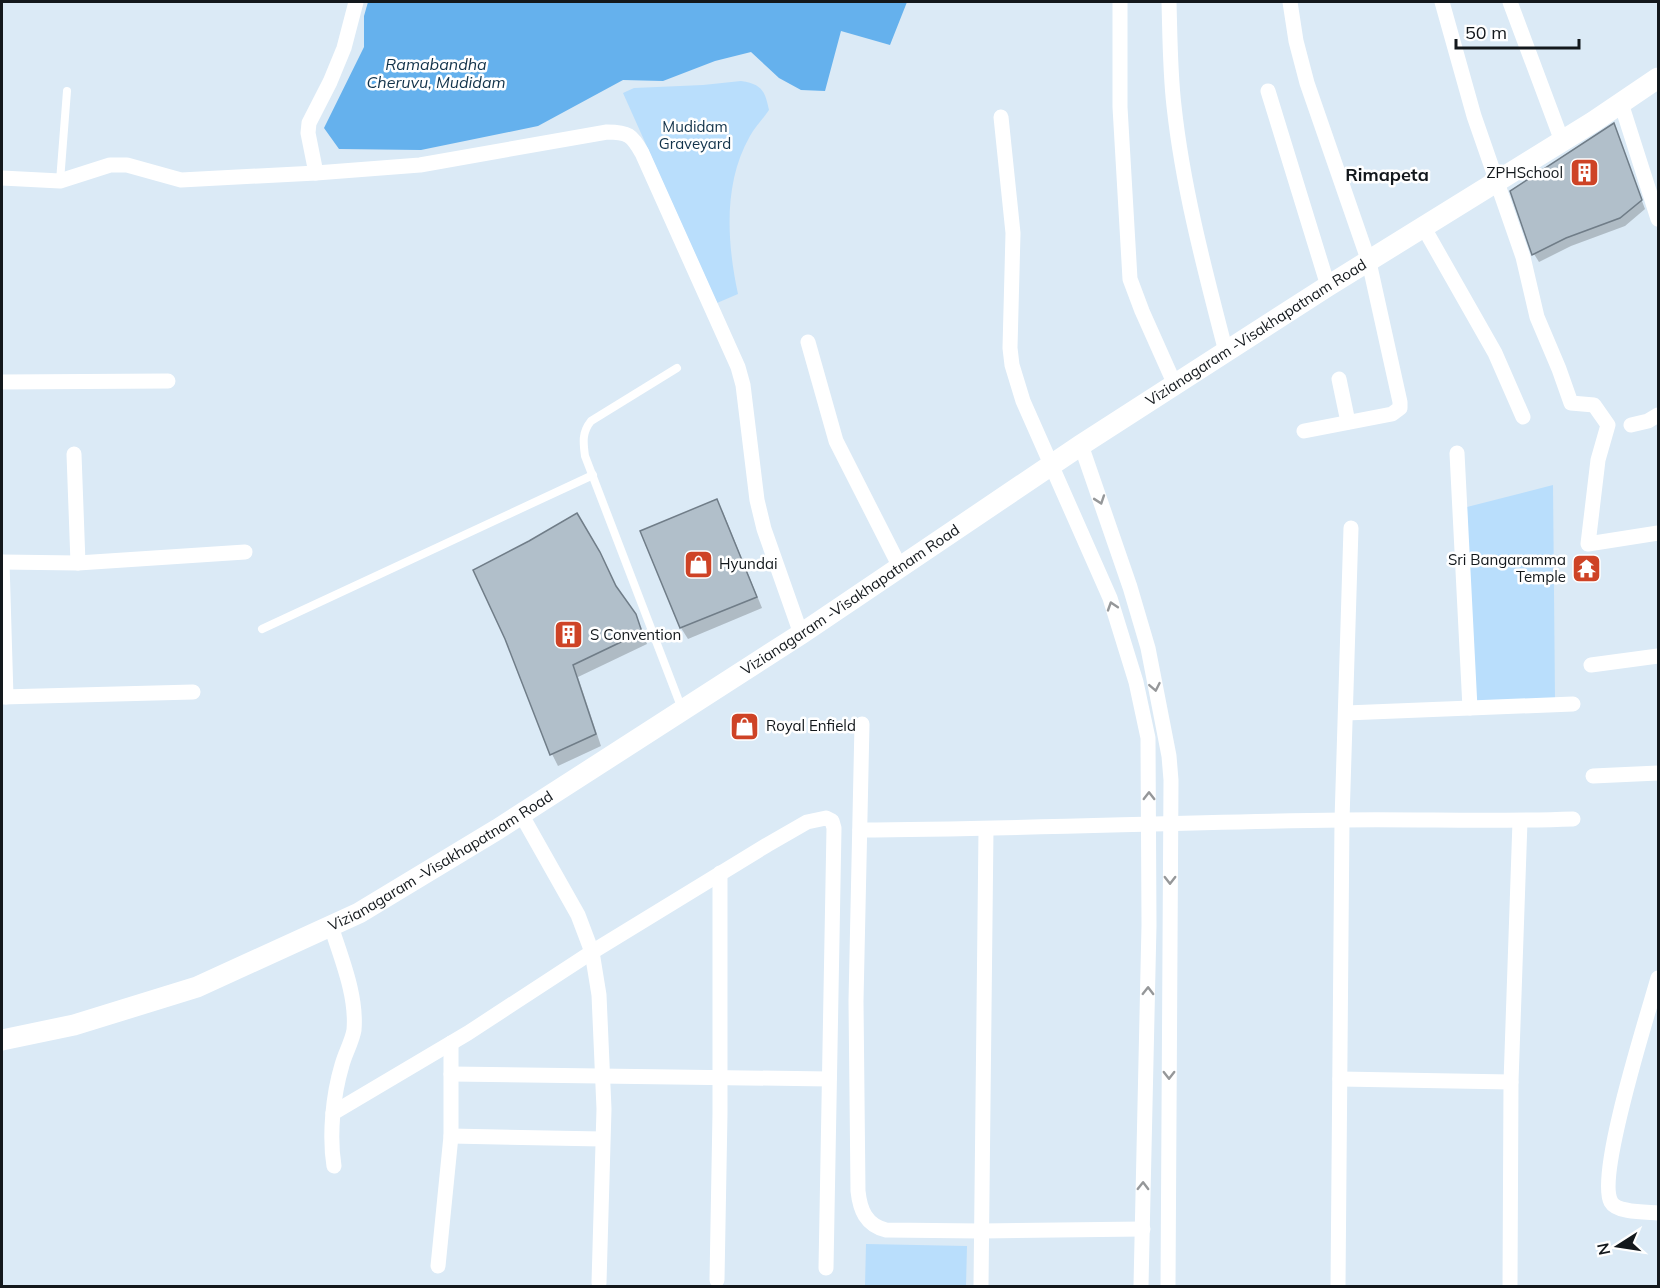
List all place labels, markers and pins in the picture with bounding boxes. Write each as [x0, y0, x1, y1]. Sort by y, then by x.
building icon: ZPHSchool [1568, 157, 1600, 189]
place label: ZPHSchool [1487, 163, 1563, 182]
shop icon: Hyundai [682, 548, 714, 580]
place label: Sri Bangaramma Temple [1448, 550, 1566, 586]
temple icon: Sri Bangaramma Temple [1571, 553, 1603, 585]
place label: Hyundai [719, 554, 777, 573]
building icon: S Convention [553, 619, 585, 651]
place label: S Convention [590, 625, 681, 644]
shop icon: Royal Enfield [729, 710, 761, 742]
place label: Royal Enfield [766, 716, 856, 735]

